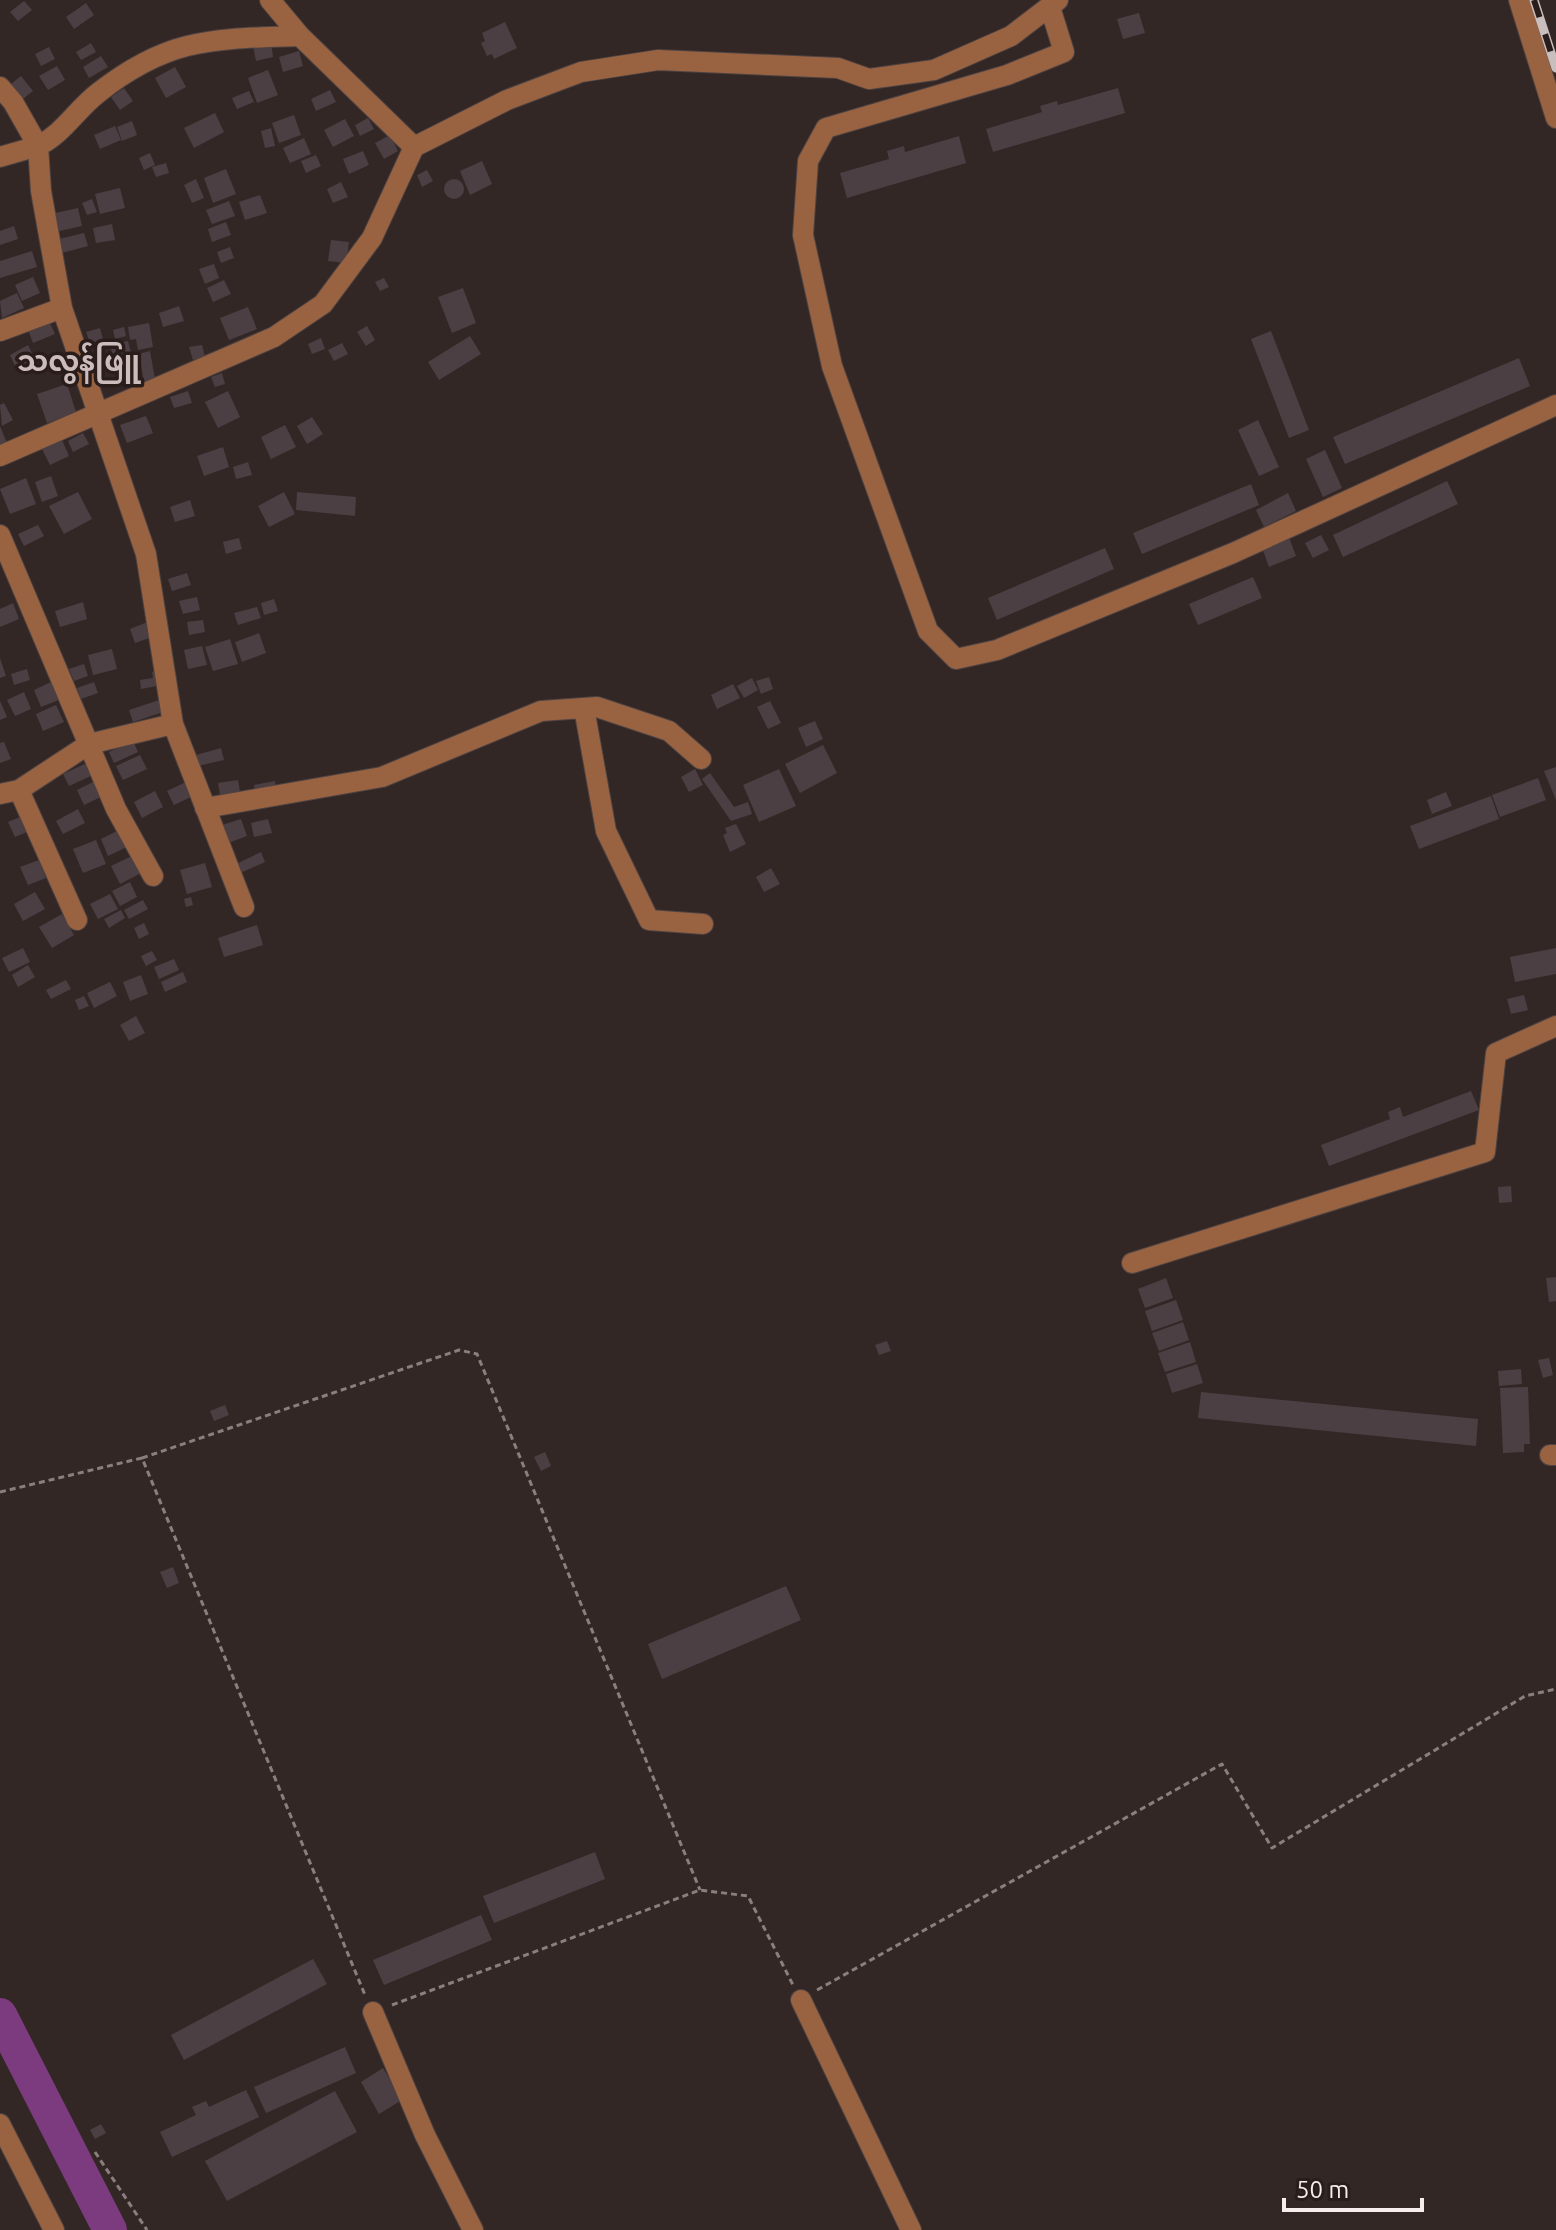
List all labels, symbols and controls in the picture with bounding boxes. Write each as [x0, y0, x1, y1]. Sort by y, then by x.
district label: သလွန်ဖြူ [17, 342, 142, 384]
scale bar [1284, 2162, 1422, 2212]
text: 50 m [1296, 2176, 1349, 2203]

